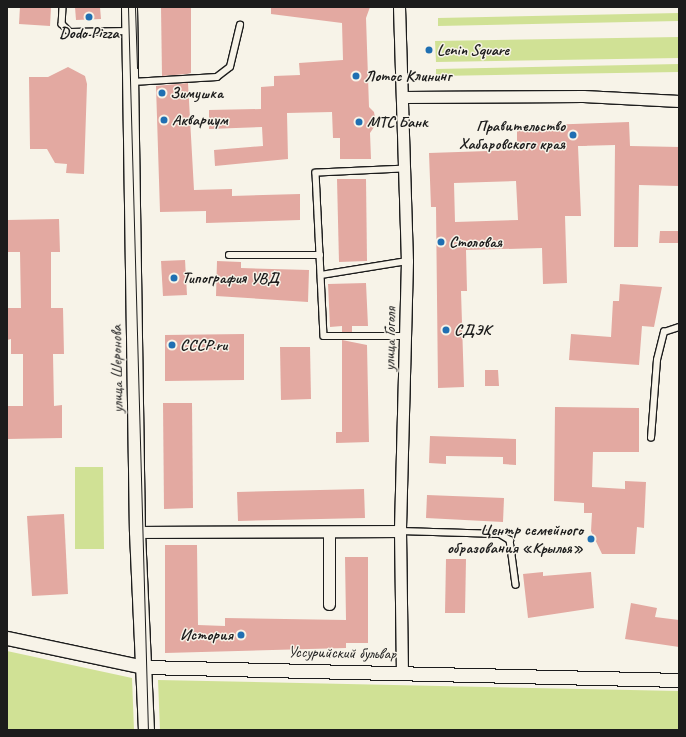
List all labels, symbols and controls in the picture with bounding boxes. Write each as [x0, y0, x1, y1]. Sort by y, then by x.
marker: Dodo Pizza [84, 12, 94, 22]
place label: Dodo Pizza [60, 23, 118, 43]
place label: Lenin Square [437, 40, 508, 60]
marker: Lenin Square [424, 45, 434, 55]
place label: Лотос Клининг [364, 66, 453, 86]
marker: Лотос Клининг [351, 71, 361, 81]
place label: Зимушка [170, 83, 223, 103]
marker: Зимушка [157, 88, 167, 98]
place label: Аквариум [172, 110, 228, 130]
place label: МТС Банк [367, 112, 428, 132]
marker: Аквариум [159, 115, 169, 125]
place label: Правительство Хабаровского края [459, 116, 565, 154]
marker: МТС Банк [354, 117, 364, 127]
marker: Правительство Хабаровского края [568, 130, 578, 140]
place label: Столовая [449, 232, 502, 252]
marker: Столовая [436, 237, 446, 247]
place label: Типография УВД [182, 268, 279, 288]
marker: Типография УВД [169, 273, 179, 283]
street label: улица Гоголя [380, 307, 400, 371]
place label: СДЭК [454, 320, 491, 340]
street label: улица Шеронова [107, 325, 127, 413]
marker: СДЭК [441, 325, 451, 335]
place label: СССР.ru [180, 335, 227, 355]
marker: СССР.ru [167, 340, 177, 350]
place label: Центр семейного образования «Крылья» [447, 520, 583, 558]
marker: Центр семейного образования «Крылья» [586, 534, 596, 544]
place label: История [180, 625, 233, 645]
marker: История [236, 630, 246, 640]
street label: Уссурийский бульвар [288, 642, 396, 664]

